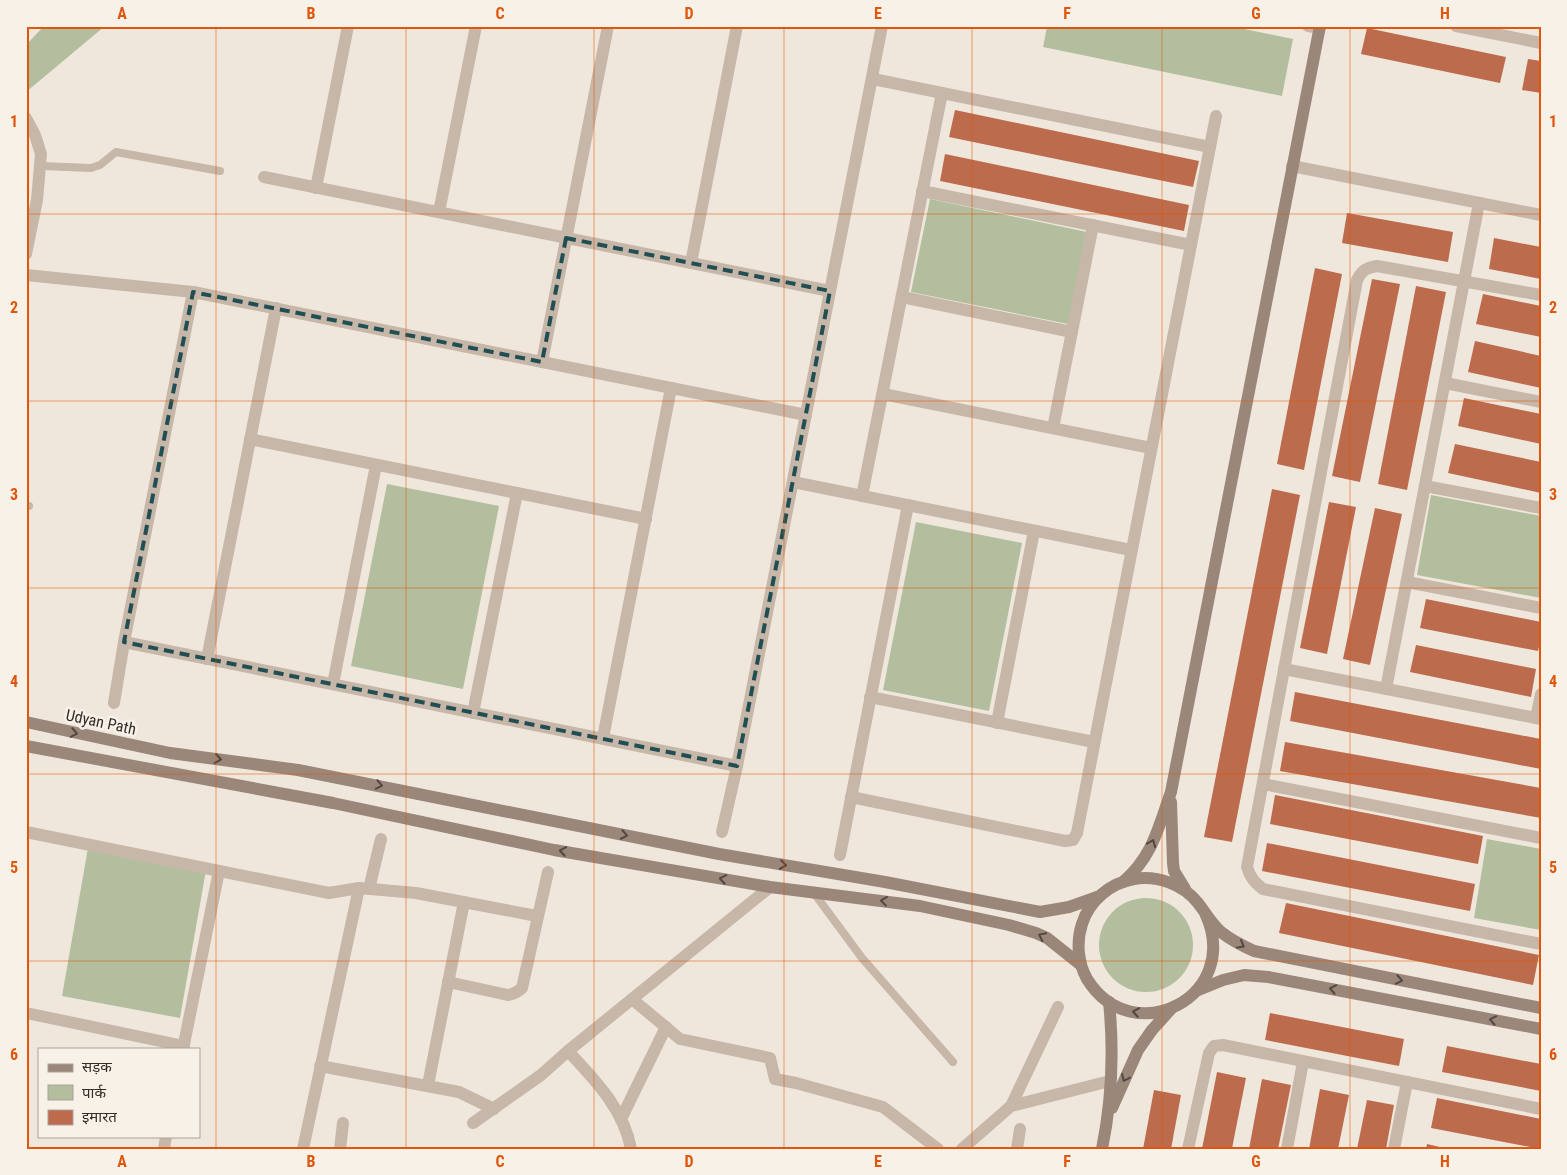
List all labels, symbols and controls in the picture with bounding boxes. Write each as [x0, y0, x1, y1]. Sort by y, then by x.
text: A [117, 4, 127, 23]
text: B [307, 4, 316, 23]
text: C [495, 4, 505, 23]
text: D [684, 4, 694, 23]
text: E [874, 4, 882, 23]
text: F [1063, 4, 1071, 23]
text: G [1251, 4, 1261, 23]
text: H [1440, 4, 1450, 23]
text: 1 [10, 112, 18, 131]
text: 1 [1549, 112, 1557, 131]
text: 2 [10, 298, 18, 317]
text: 2 [1549, 298, 1557, 317]
text: 3 [10, 485, 18, 504]
text: 3 [1549, 485, 1557, 504]
text: 4 [10, 672, 18, 691]
text: 4 [1549, 672, 1557, 691]
street label: Udyan Path [64, 705, 138, 739]
one-way arrow [69, 727, 78, 737]
one-way arrow [215, 753, 223, 764]
one-way arrow [374, 779, 383, 790]
one-way arrow [619, 829, 628, 840]
one-way arrow [1146, 839, 1156, 848]
one-way arrow [559, 847, 567, 857]
text: 5 [10, 858, 18, 877]
text: 5 [1549, 858, 1557, 877]
one-way arrow [779, 859, 788, 869]
one-way arrow [719, 875, 727, 885]
one-way arrow [880, 896, 888, 907]
one-way arrow [1038, 932, 1047, 943]
one-way arrow [1236, 938, 1245, 948]
one-way arrow [1394, 975, 1403, 985]
one-way arrow [1329, 984, 1338, 995]
one-way arrow [1131, 1007, 1140, 1017]
one-way arrow [1488, 1015, 1497, 1026]
text: 6 [10, 1045, 18, 1064]
text: 6 [1549, 1045, 1557, 1064]
legend [38, 1048, 200, 1138]
text: सड़क [82, 1058, 112, 1076]
one-way arrow [1120, 1073, 1131, 1082]
text: पार्क [82, 1084, 106, 1102]
text: इमारत [82, 1108, 117, 1126]
text: A [117, 1152, 127, 1171]
text: B [307, 1152, 316, 1171]
text: C [495, 1152, 505, 1171]
text: D [684, 1152, 694, 1171]
text: E [874, 1152, 882, 1171]
text: F [1063, 1152, 1071, 1171]
text: G [1251, 1152, 1261, 1171]
text: H [1440, 1152, 1450, 1171]

